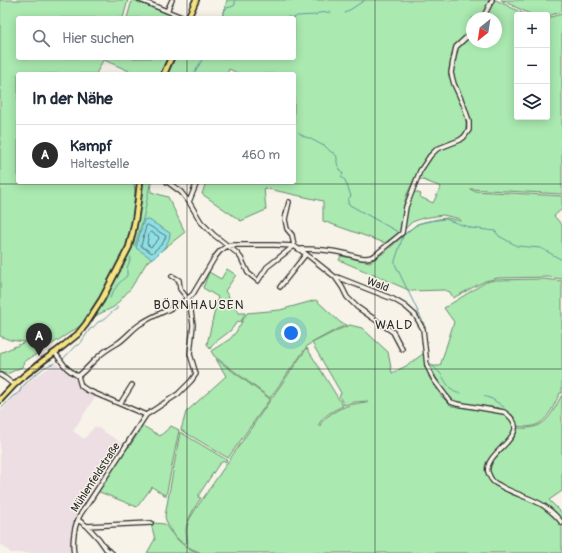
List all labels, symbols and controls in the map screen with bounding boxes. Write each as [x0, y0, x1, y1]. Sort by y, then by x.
north arrow [466, 12, 502, 48]
map controls [514, 12, 550, 120]
button: + [514, 12, 550, 48]
search box [16, 16, 296, 60]
icon: search [30, 27, 52, 49]
text: Hier suchen [62, 29, 134, 48]
button: − [514, 48, 550, 84]
button: layers [514, 84, 550, 120]
text: In der Nähe [32, 88, 113, 109]
text: Kampf [70, 137, 113, 156]
text: A [41, 147, 49, 163]
text: 460 m [242, 147, 280, 163]
text: Haltestelle [70, 156, 129, 172]
street label: Wald [365, 274, 391, 295]
district label: BÖRNHAUSEN [153, 297, 245, 313]
district label: WALD [375, 317, 413, 333]
pin: A [26, 323, 52, 356]
your location [281, 323, 301, 343]
street label: Mühlenfeldstraße [68, 440, 123, 514]

